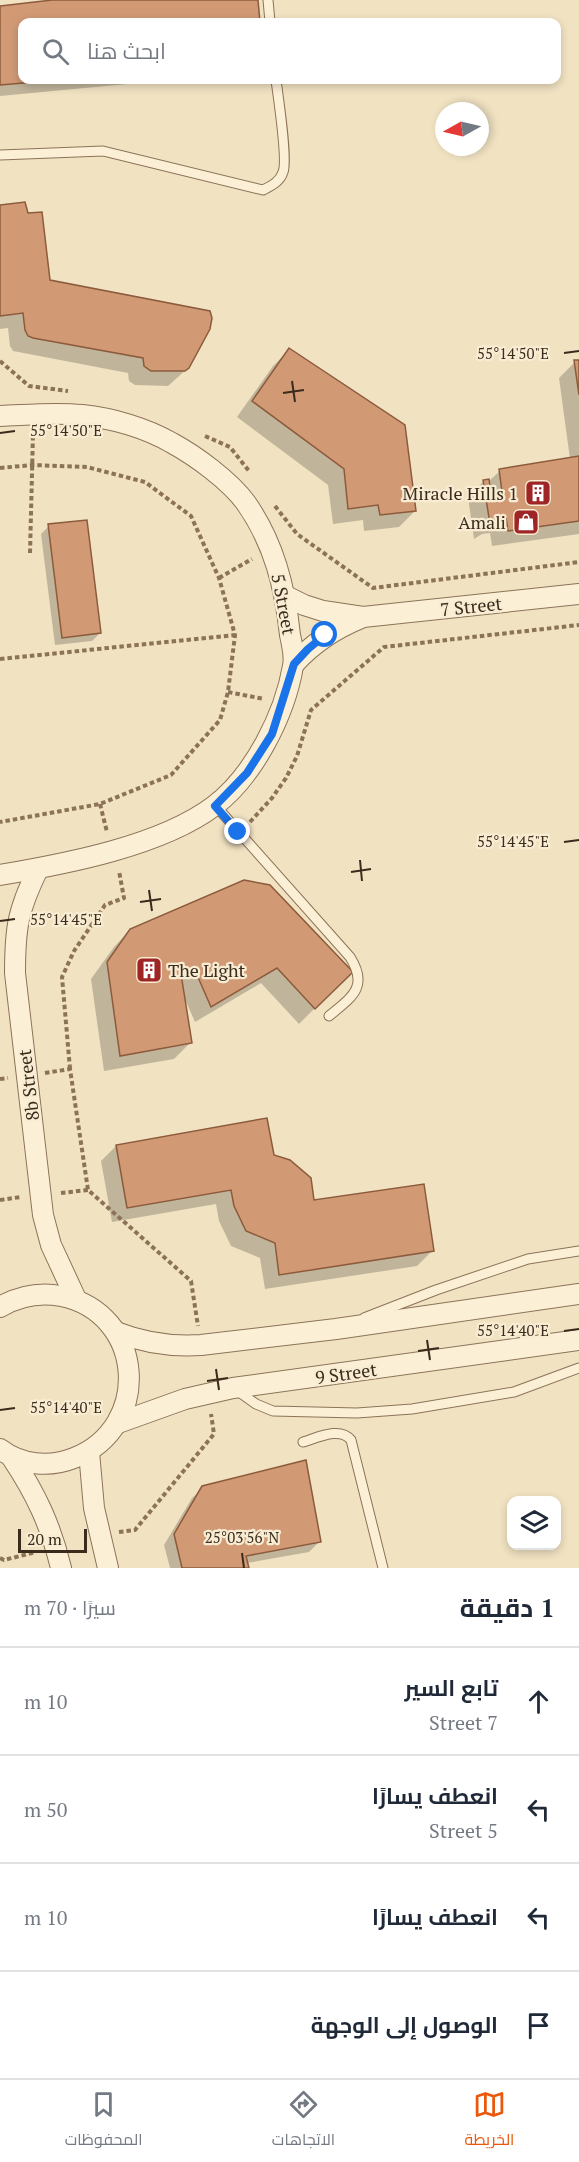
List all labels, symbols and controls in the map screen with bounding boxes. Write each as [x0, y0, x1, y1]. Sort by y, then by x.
search box [18, 18, 561, 84]
icon: search [39, 35, 72, 68]
text: ابحث هنا [87, 36, 166, 65]
north arrow [435, 102, 489, 156]
text: 55°14'50"E [477, 343, 549, 363]
text: 55°14'50"E [30, 420, 102, 440]
building icon: Miracle Hills 1 [523, 478, 553, 508]
place label: Miracle Hills 1 [403, 481, 518, 505]
shop icon: Amali [511, 507, 541, 537]
place label: Amali [458, 510, 506, 534]
street label: 5 Street [266, 571, 302, 637]
street label: 7 Street [439, 591, 503, 621]
route start [311, 621, 337, 647]
route end [224, 818, 250, 844]
text: 55°14'45"E [477, 831, 549, 851]
text: 55°14'45"E [30, 909, 102, 929]
building icon: The Light [134, 955, 164, 985]
place label: The Light [168, 958, 245, 982]
street label: 8b Street [12, 1048, 44, 1122]
text: 55°14'40"E [477, 1320, 549, 1340]
street label: 9 Street [314, 1357, 379, 1389]
text: 55°14'40"E [30, 1397, 102, 1417]
map controls [507, 1496, 561, 1550]
button: layers [507, 1496, 561, 1550]
scale bar [18, 1526, 87, 1554]
text: 25°03'56"N [205, 1527, 279, 1547]
text: 20 m [27, 1528, 62, 1550]
text: 1 دقيقة [460, 1590, 555, 1624]
text: سيرًا · 70 m [24, 1594, 116, 1621]
text: تابع السير [405, 1673, 498, 1702]
icon: ahead [522, 1685, 555, 1718]
text: 10 m [24, 1688, 67, 1715]
text: 7 Street [429, 1709, 498, 1736]
text: انعطف يسارًا [372, 1781, 498, 1810]
icon: left [522, 1793, 555, 1826]
text: 50 m [24, 1796, 67, 1823]
text: 5 Street [429, 1817, 498, 1844]
icon: left [522, 1901, 555, 1934]
text: انعطف يسارًا [372, 1902, 498, 1931]
text: 10 m [24, 1904, 67, 1931]
icon: arrive [522, 2009, 555, 2042]
text: الوصول إلى الوجهة [311, 2010, 498, 2039]
tab: المحفوظات [65, 2088, 143, 2154]
tab: الاتجاهات [272, 2088, 335, 2154]
tab: الخريطة [464, 2088, 514, 2154]

